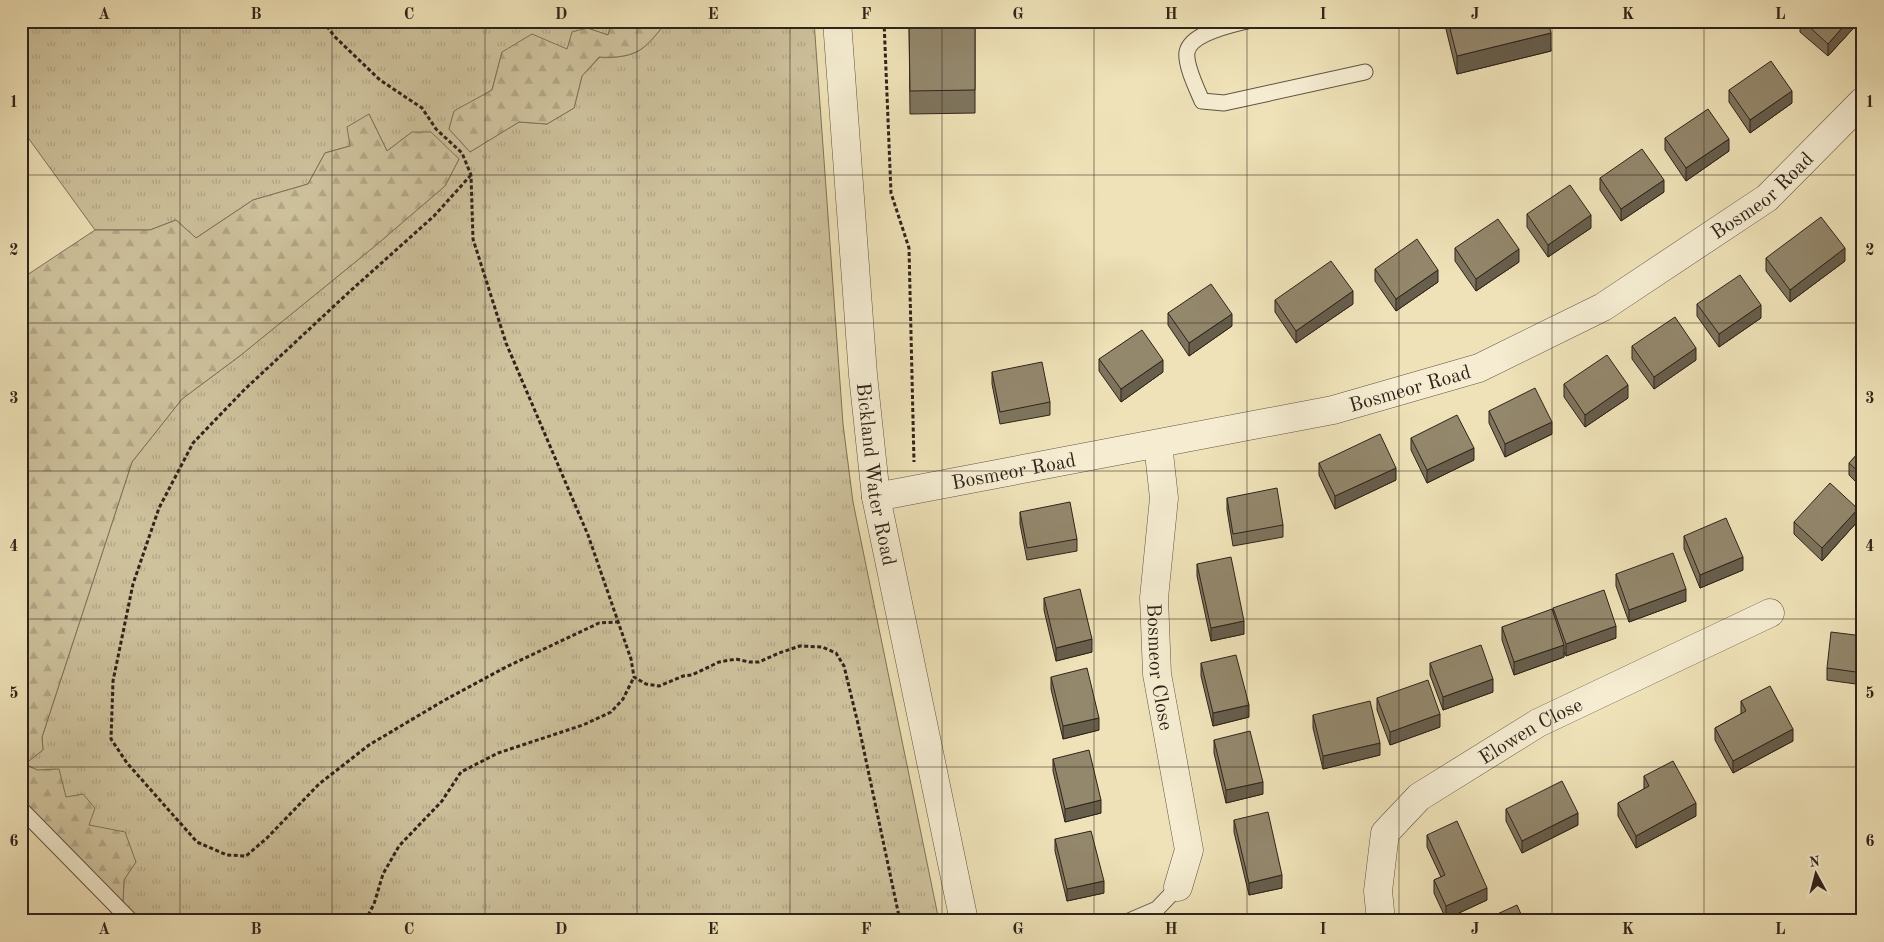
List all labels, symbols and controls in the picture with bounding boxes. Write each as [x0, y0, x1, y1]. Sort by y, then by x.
text: A [98, 7, 110, 23]
text: B [250, 7, 262, 23]
text: C [404, 7, 414, 23]
text: D [555, 7, 567, 23]
text: E [707, 7, 719, 23]
text: F [861, 7, 872, 23]
text: G [1012, 7, 1024, 23]
text: H [1164, 7, 1178, 23]
text: I [1319, 7, 1327, 23]
text: J [1471, 7, 1480, 23]
text: K [1622, 7, 1634, 23]
text: L [1775, 7, 1786, 23]
text: 1 [9, 95, 19, 111]
text: 1 [1865, 95, 1875, 111]
street label: Bosmeor Road [1708, 149, 1818, 244]
text: 2 [9, 243, 19, 259]
text: 2 [1865, 243, 1875, 259]
street label: Bosmeor Road [1347, 363, 1473, 417]
street label: Bickland Water Road [852, 382, 898, 568]
text: 3 [9, 391, 19, 407]
text: 3 [1865, 391, 1875, 407]
street label: Bosmeor Road [950, 451, 1078, 494]
text: 4 [9, 539, 19, 555]
text: 4 [1865, 539, 1875, 555]
street label: Bosmeor Close [1142, 603, 1175, 732]
text: 5 [9, 686, 19, 702]
text: 5 [1865, 686, 1875, 702]
street label: Elowen Close [1476, 695, 1586, 769]
text: 6 [9, 834, 19, 850]
text: 6 [1865, 834, 1875, 850]
north arrow [1792, 850, 1842, 900]
text: N [1808, 854, 1821, 870]
text: A [98, 922, 110, 938]
text: B [250, 922, 262, 938]
text: C [404, 922, 414, 938]
text: D [555, 922, 567, 938]
text: E [707, 922, 719, 938]
text: F [861, 922, 872, 938]
text: G [1012, 922, 1024, 938]
text: H [1164, 922, 1178, 938]
text: I [1319, 922, 1327, 938]
text: J [1471, 922, 1480, 938]
text: K [1622, 922, 1634, 938]
text: L [1775, 922, 1786, 938]

